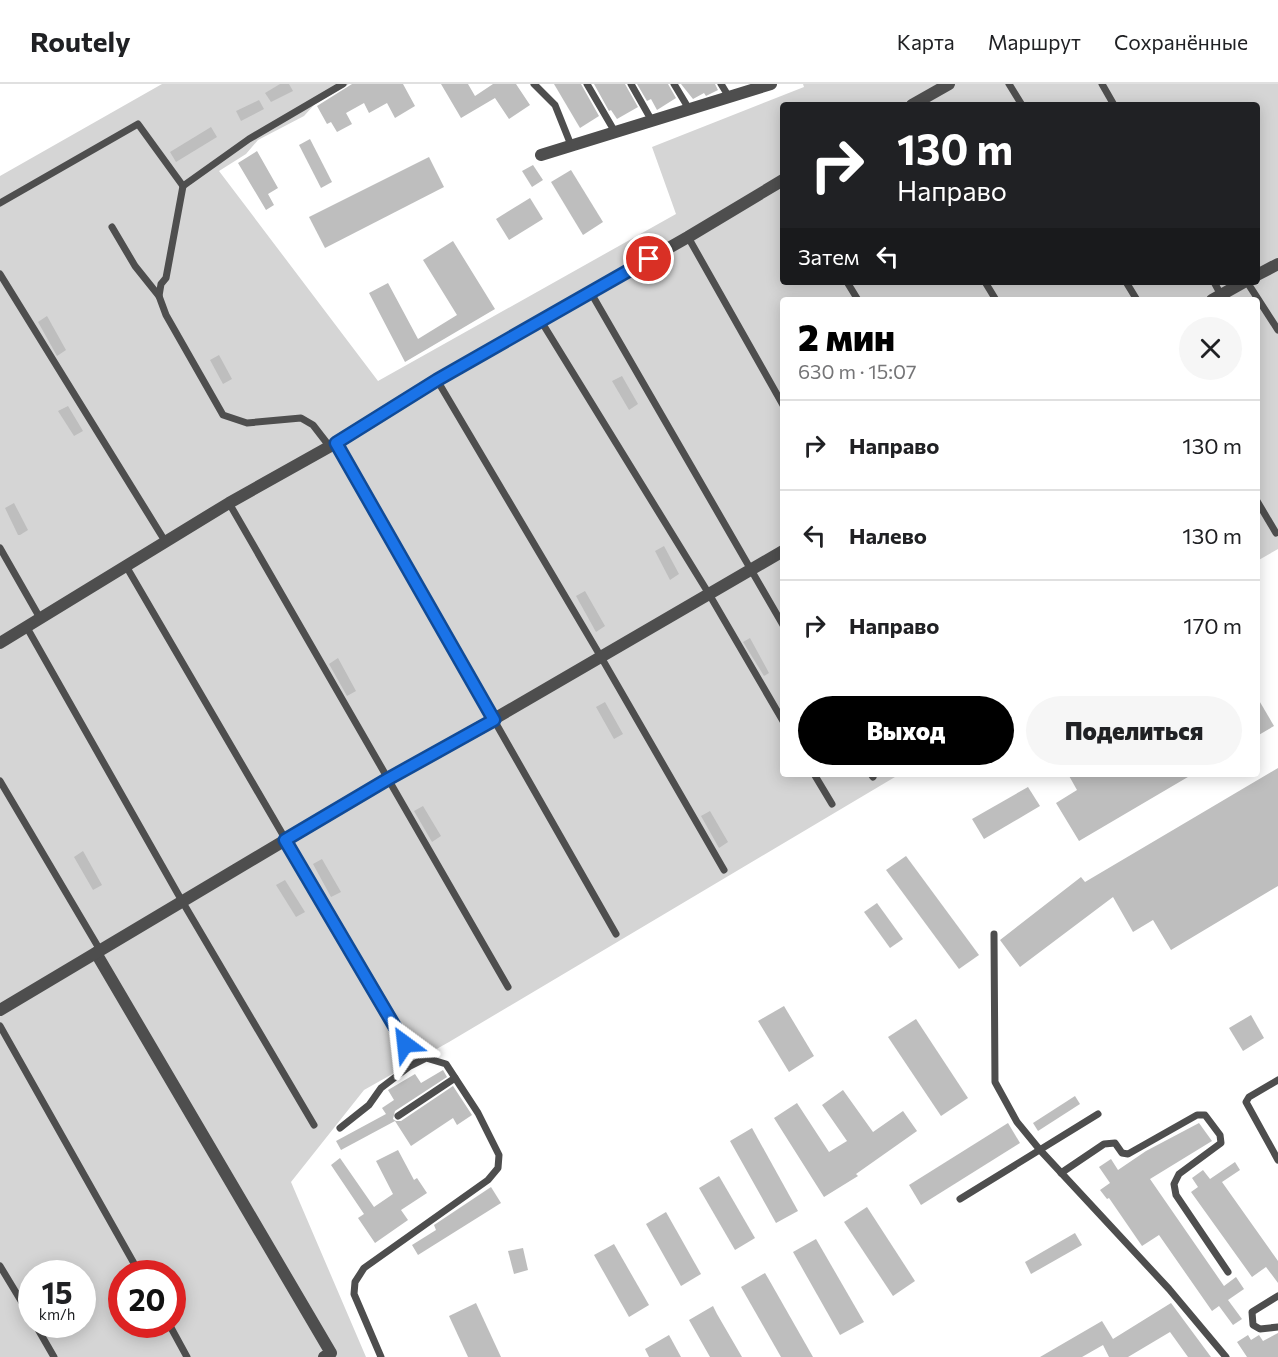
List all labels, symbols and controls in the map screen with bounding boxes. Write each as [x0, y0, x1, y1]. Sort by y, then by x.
text: Routely [30, 24, 131, 58]
text: Карта [897, 29, 955, 54]
text: Маршрут [988, 29, 1081, 54]
text: Сохранённые [1114, 29, 1248, 54]
text: 130 m [897, 122, 1013, 174]
icon: right [798, 126, 876, 204]
text: Направо [897, 174, 1007, 207]
pin [623, 233, 674, 284]
icon: left [871, 240, 904, 273]
icon: arrive [632, 242, 665, 275]
text: Затем [798, 243, 859, 270]
text: 2 мин [798, 314, 895, 358]
button: close [1179, 317, 1242, 380]
text: 630 m · 15:07 [798, 359, 917, 383]
icon: right [798, 429, 831, 462]
text: Направо [849, 432, 939, 459]
text: 130 m [1182, 432, 1242, 459]
icon: left [798, 519, 831, 552]
text: Налево [849, 522, 927, 549]
text: 130 m [1182, 522, 1242, 549]
icon: right [798, 609, 831, 642]
text: Направо [849, 612, 939, 639]
text: 170 m [1183, 612, 1242, 639]
button: Выход [798, 696, 1014, 765]
button: Поделиться [1026, 696, 1242, 765]
position arrow [373, 1012, 437, 1076]
speed limit sign: 20 [108, 1260, 186, 1338]
text: 15 [41, 1273, 73, 1310]
text: km/h [39, 1305, 75, 1323]

